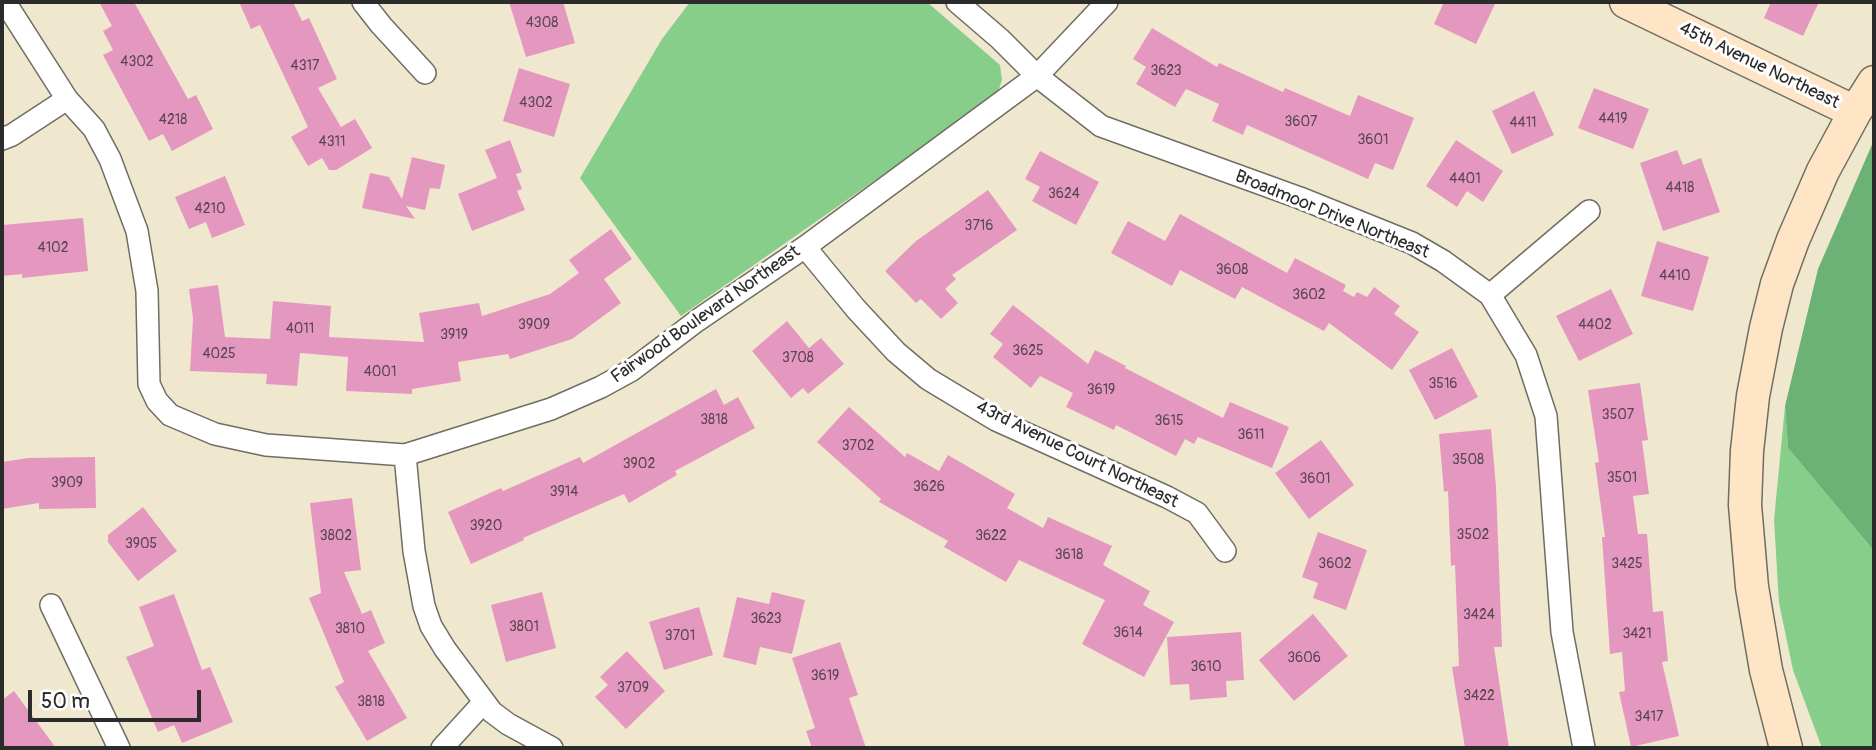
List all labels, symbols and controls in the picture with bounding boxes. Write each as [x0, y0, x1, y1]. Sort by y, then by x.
house number: 4308 [526, 15, 558, 31]
street label: 45th Avenue Northeast [1675, 18, 1843, 114]
house number: 4302 [120, 54, 154, 70]
house number: 4317 [291, 58, 319, 74]
house number: 3623 [1150, 63, 1182, 79]
house number: 4302 [519, 95, 553, 111]
house number: 4419 [1599, 111, 1627, 127]
house number: 4218 [159, 112, 187, 128]
house number: 3607 [1285, 114, 1317, 130]
house number: 4411 [1509, 115, 1537, 131]
house number: 3601 [1358, 132, 1388, 148]
house number: 4311 [319, 134, 345, 150]
street label: Broadmoor Drive Northeast [1232, 166, 1432, 264]
house number: 4401 [1449, 171, 1481, 187]
house number: 4418 [1666, 180, 1694, 196]
house number: 3624 [1048, 186, 1080, 202]
house number: 4210 [195, 201, 225, 217]
house number: 3716 [965, 218, 993, 234]
house number: 4102 [38, 240, 68, 256]
street label: Fairwood Boulevard Northeast [607, 241, 805, 389]
house number: 3608 [1216, 262, 1248, 278]
house number: 4410 [1659, 268, 1691, 284]
house number: 3602 [1292, 287, 1326, 303]
house number: 3909 [518, 317, 550, 333]
house number: 4402 [1578, 317, 1612, 333]
house number: 4011 [286, 321, 314, 337]
house number: 3919 [440, 327, 468, 343]
house number: 3625 [1012, 343, 1044, 359]
house number: 4025 [202, 346, 236, 362]
house number: 3708 [782, 350, 814, 366]
house number: 4001 [364, 364, 396, 380]
house number: 3516 [1428, 376, 1458, 392]
house number: 3619 [1087, 382, 1115, 398]
street label: 43rd Avenue Court Northeast [972, 397, 1182, 513]
house number: 3507 [1602, 407, 1634, 423]
house number: 3818 [700, 412, 728, 428]
house number: 3615 [1154, 413, 1184, 429]
house number: 3611 [1238, 427, 1264, 443]
house number: 3702 [842, 438, 874, 454]
house number: 3508 [1452, 452, 1484, 468]
house number: 3902 [623, 456, 655, 472]
house number: 3501 [1607, 470, 1637, 486]
house number: 3601 [1300, 471, 1330, 487]
house number: 3909 [51, 475, 83, 491]
house number: 3626 [913, 479, 945, 495]
house number: 3914 [550, 484, 578, 500]
house number: 3920 [470, 518, 502, 534]
house number: 3502 [1457, 527, 1489, 543]
house number: 3802 [320, 528, 352, 544]
house number: 3622 [975, 528, 1007, 544]
house number: 3905 [125, 536, 157, 552]
house number: 3618 [1055, 547, 1083, 563]
house number: 3602 [1318, 556, 1352, 572]
house number: 3425 [1611, 556, 1643, 572]
house number: 3424 [1463, 607, 1495, 623]
house number: 3623 [750, 611, 782, 627]
house number: 3801 [509, 619, 539, 635]
house number: 3810 [335, 621, 365, 637]
house number: 3614 [1113, 625, 1143, 641]
house number: 3421 [1622, 626, 1652, 642]
house number: 3701 [665, 628, 695, 644]
house number: 3606 [1287, 650, 1321, 666]
house number: 3610 [1191, 659, 1221, 675]
house number: 3619 [811, 668, 839, 684]
scale bar [32, 676, 205, 720]
house number: 3709 [617, 680, 649, 696]
text: 50 m [41, 688, 90, 715]
house number: 3422 [1463, 688, 1495, 704]
house number: 3818 [357, 694, 385, 710]
house number: 3417 [1635, 709, 1663, 725]

